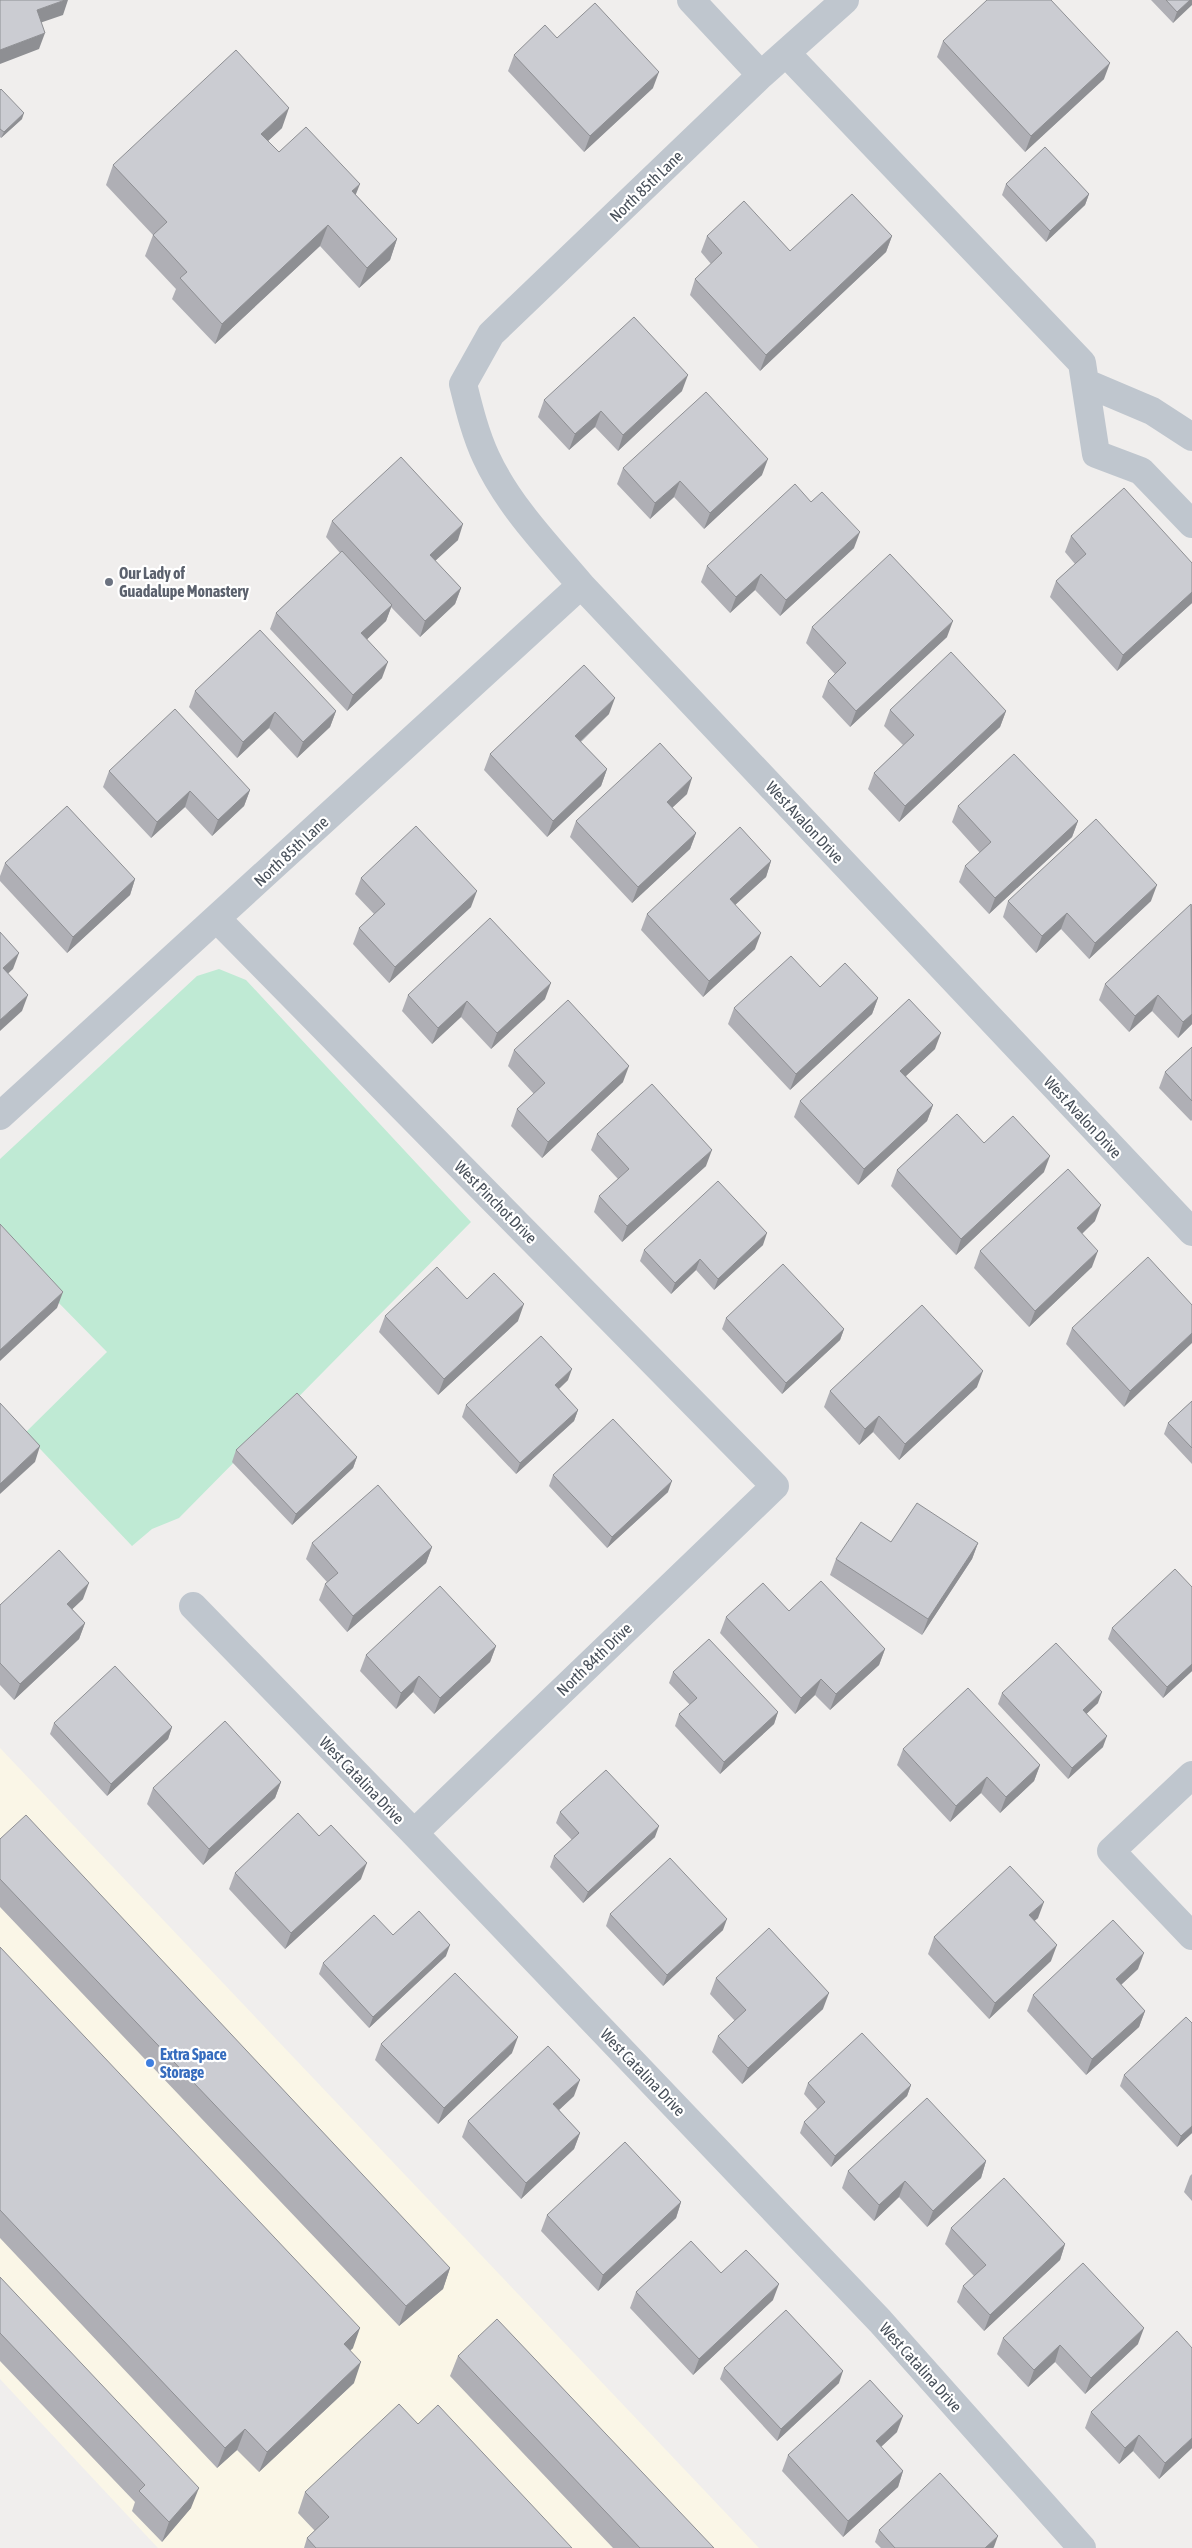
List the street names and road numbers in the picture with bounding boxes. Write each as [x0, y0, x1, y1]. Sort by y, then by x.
street label: North 85th Lane [606, 147, 686, 225]
street label: West Avalon Drive [763, 777, 847, 867]
street label: North 85th Lane [250, 812, 332, 890]
street label: West Avalon Drive [1041, 1072, 1125, 1162]
street label: West Pinchot Drive [451, 1157, 541, 1247]
street label: North 84th Drive [553, 1619, 635, 1699]
street label: West Catalina Drive [316, 1733, 408, 1827]
street label: West Catalina Drive [597, 2025, 689, 2119]
street label: West Catalina Drive [876, 2319, 966, 2415]

